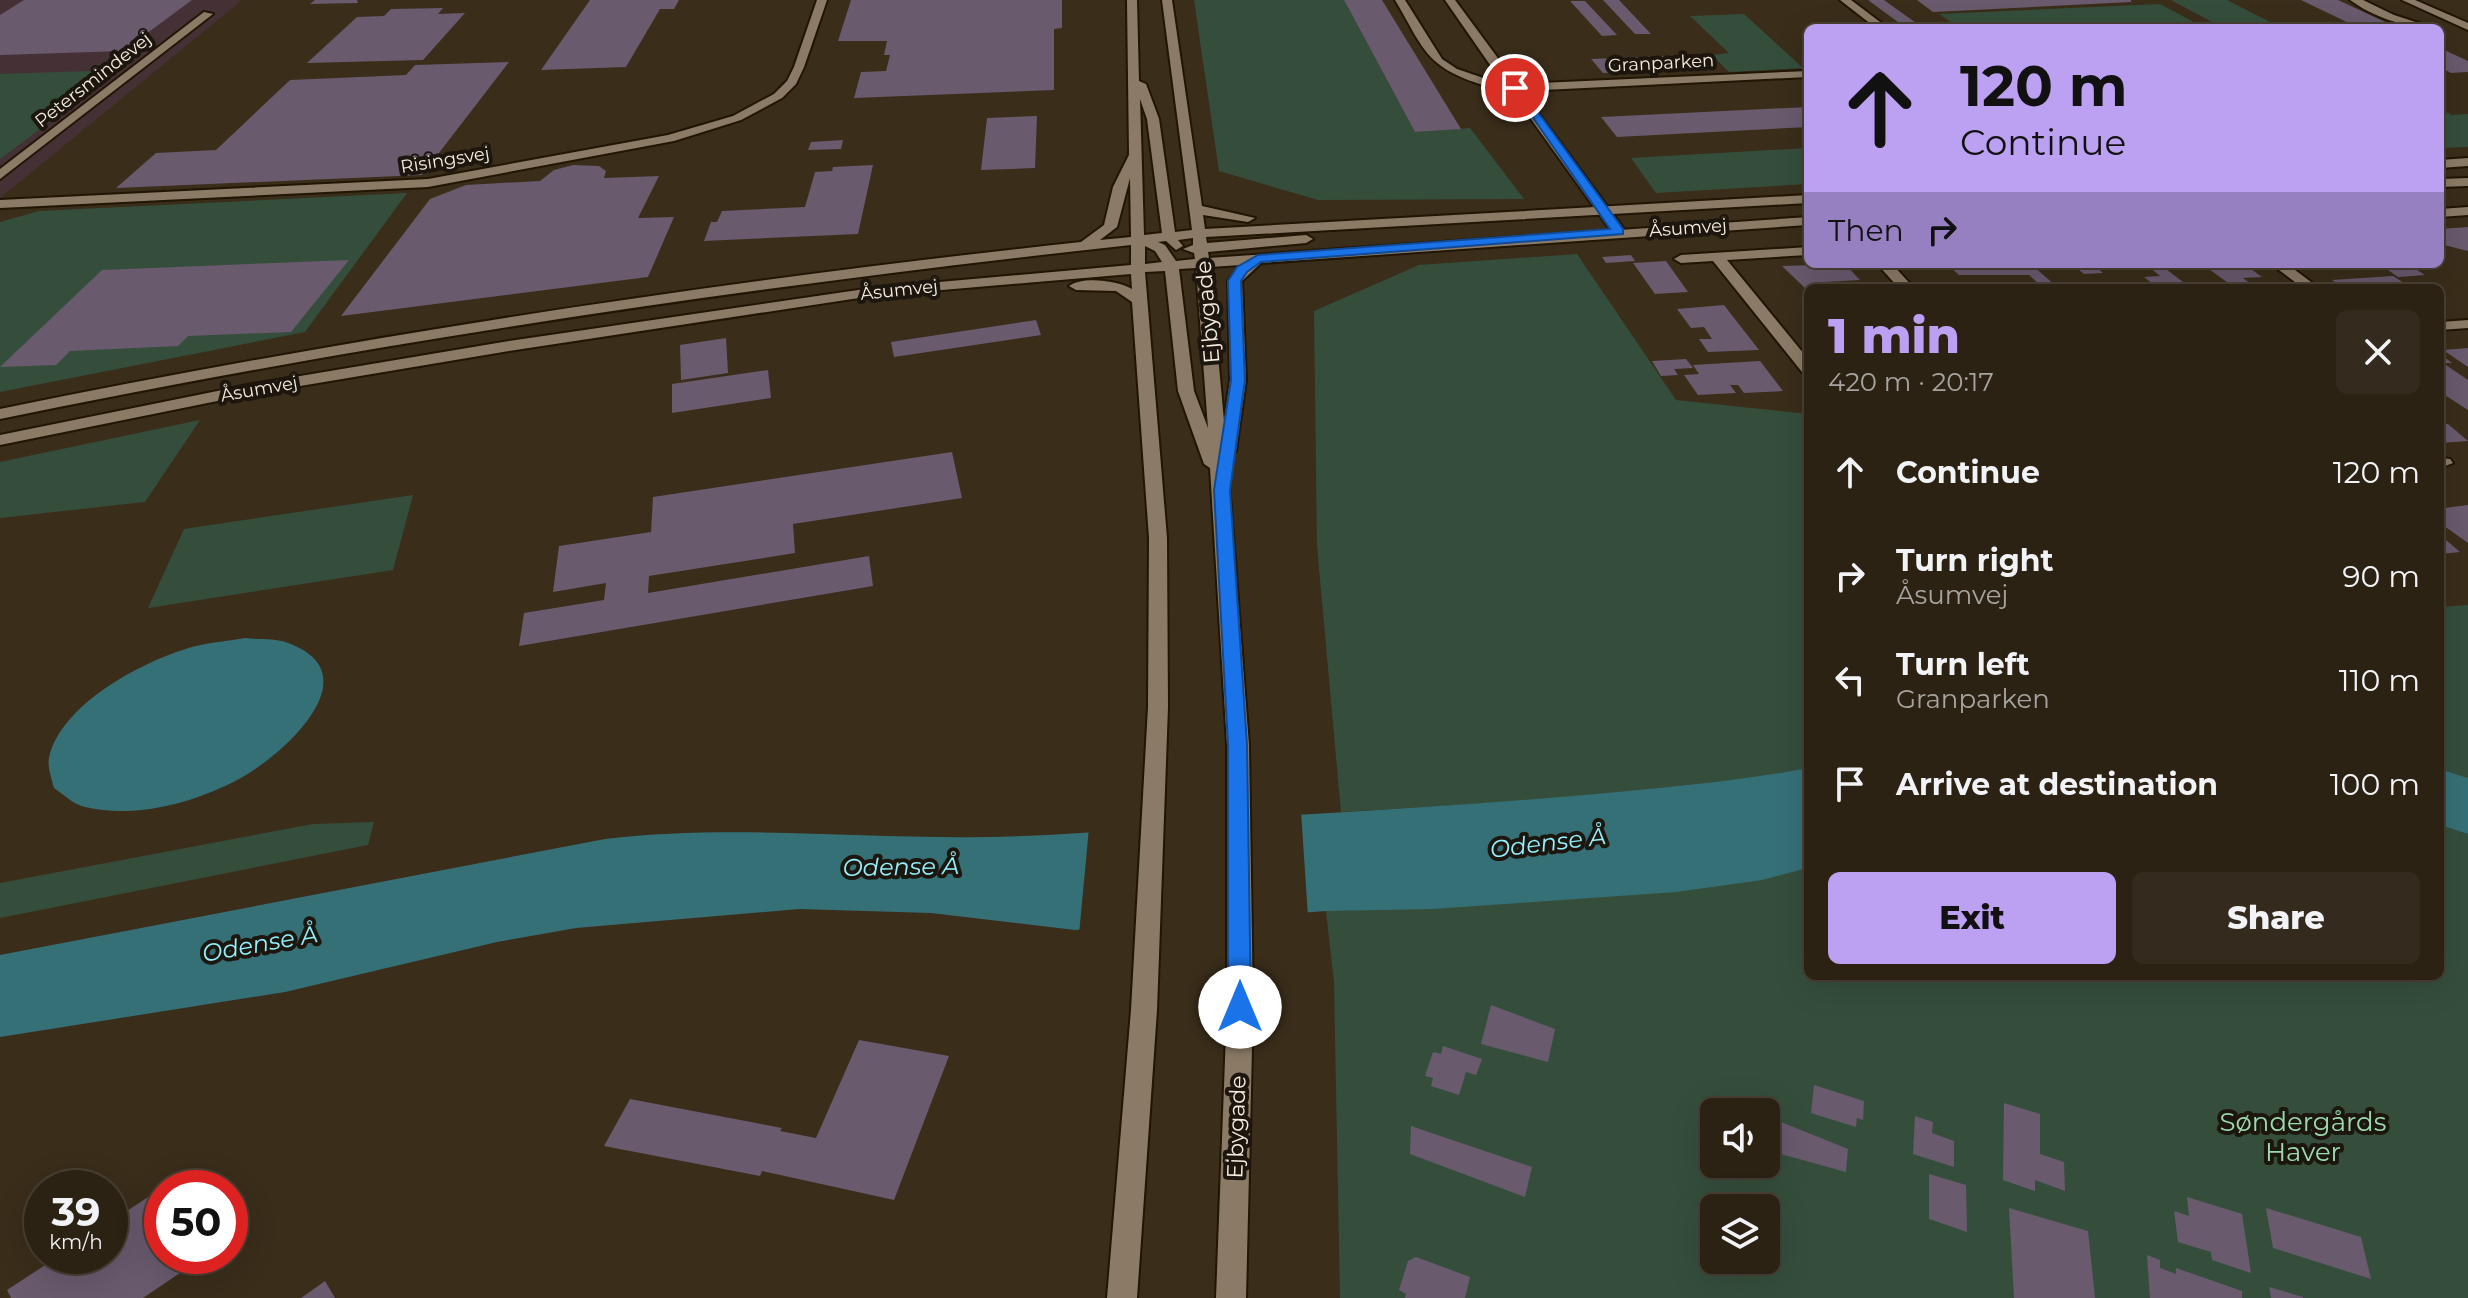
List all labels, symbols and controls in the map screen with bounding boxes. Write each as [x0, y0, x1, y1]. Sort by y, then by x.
street label: Petersmindevej [30, 28, 156, 132]
street label: Granparken [1607, 49, 1715, 77]
text: 120 m [1960, 52, 2128, 120]
pin [1481, 54, 1549, 122]
icon: ahead [1828, 56, 1932, 160]
icon: arrive [1493, 66, 1537, 110]
text: Continue [1960, 120, 2126, 164]
street label: Risingsvej [399, 142, 491, 178]
icon: right [1920, 208, 1964, 252]
text: Then [1828, 212, 1904, 249]
street label: Åsumvej [1648, 213, 1728, 242]
street label: Ejbygade [1190, 259, 1225, 365]
street label: Åsumvej [859, 274, 939, 305]
text: 1 min [1828, 307, 1960, 365]
button: close [2336, 310, 2420, 394]
text: 420 m · 20:17 [1828, 366, 1994, 398]
street label: Åsumvej [219, 370, 299, 407]
icon: ahead [1828, 450, 1872, 494]
text: Continue [1896, 454, 2040, 491]
text: 120 m [2333, 454, 2420, 491]
text: Turn right [1896, 542, 2053, 579]
icon: right [1828, 554, 1872, 598]
text: 90 m [2342, 558, 2420, 595]
text: Åsumvej [1896, 579, 2008, 611]
text: Turn left [1896, 646, 2029, 683]
icon: left [1828, 658, 1872, 702]
text: 110 m [2339, 662, 2420, 699]
text: Granparken [1896, 683, 2050, 715]
icon: arrive [1828, 762, 1872, 806]
text: Arrive at destination [1896, 766, 2218, 803]
text: 100 m [2330, 766, 2420, 803]
water label: Odense Å [1488, 821, 1608, 864]
water label: Odense Å [842, 851, 960, 882]
button: Exit [1828, 872, 2116, 964]
button: Share [2132, 872, 2420, 964]
water label: Odense Å [200, 919, 320, 968]
position arrow [1198, 965, 1282, 1049]
street label: Ejbygade [1221, 1075, 1252, 1179]
map controls [1700, 1098, 1780, 1274]
button: sound [1700, 1098, 1780, 1178]
park label: Søndergårds Haver [2220, 1106, 2386, 1168]
speed limit sign: 50 [144, 1170, 248, 1274]
text: 39 [51, 1187, 101, 1236]
button: layers [1700, 1194, 1780, 1274]
text: km/h [49, 1230, 103, 1254]

